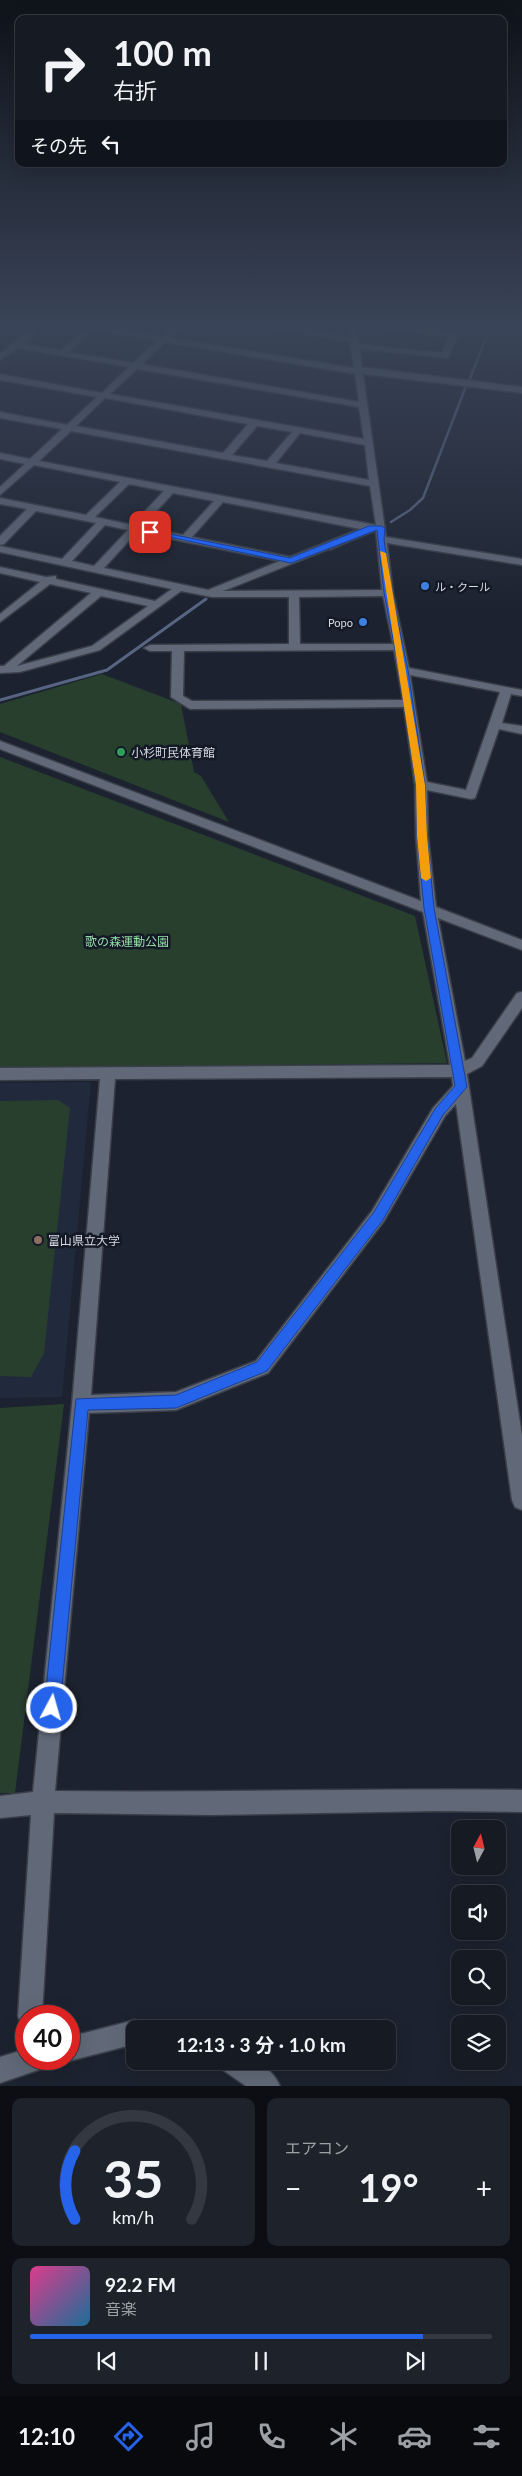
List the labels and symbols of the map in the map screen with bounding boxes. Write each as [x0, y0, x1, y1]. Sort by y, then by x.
pin [129, 511, 171, 553]
marker: ル・クール [419, 580, 431, 592]
place label: ル・クール [435, 580, 490, 593]
place label: Popo [328, 616, 353, 629]
marker: Popo [357, 616, 369, 628]
place label: 小杉町民体育館 [131, 745, 215, 760]
marker: 小杉町民体育館 [115, 746, 127, 758]
park label: 歌の森運動公園 [85, 934, 169, 949]
place label: 富山県立大学 [48, 1233, 120, 1248]
marker: 富山県立大学 [32, 1234, 44, 1246]
position arrow [25, 1681, 77, 1733]
north arrow [451, 1820, 506, 1875]
speed limit sign: 40 [15, 2005, 80, 2070]

